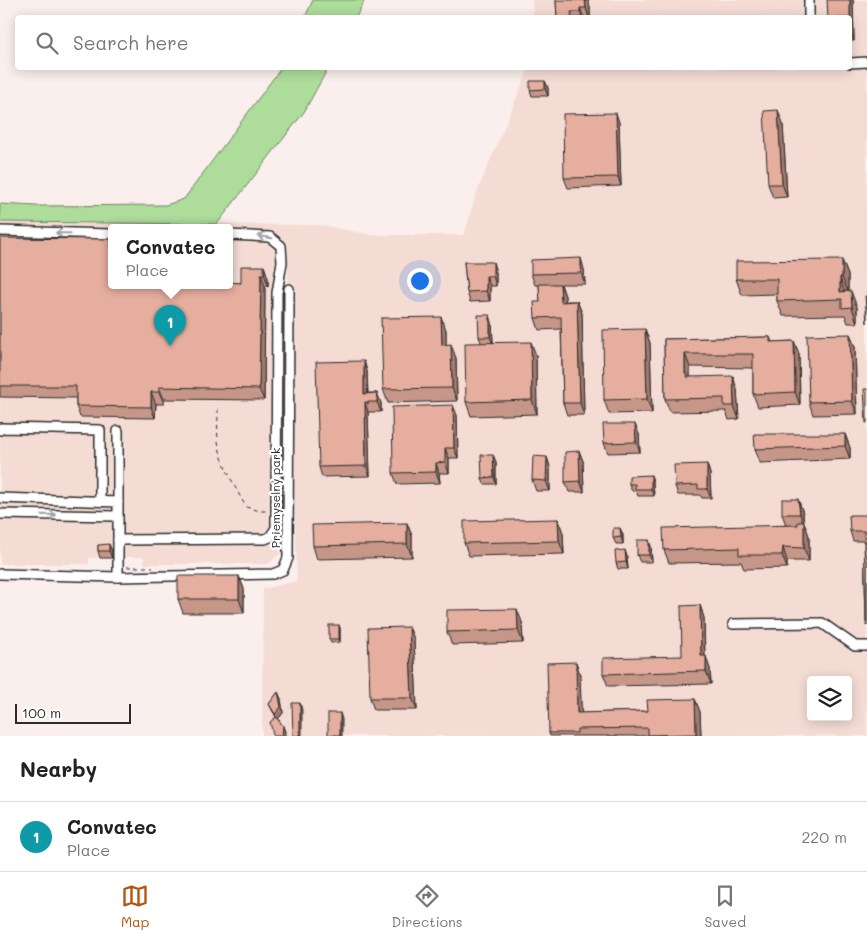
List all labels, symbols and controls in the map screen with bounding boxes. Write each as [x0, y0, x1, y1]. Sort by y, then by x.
search box [15, 15, 852, 70]
icon: search [33, 29, 61, 57]
text: Search here [73, 30, 189, 55]
popup [108, 224, 233, 289]
one-way arrow [55, 228, 71, 237]
one-way arrow [258, 232, 274, 242]
text: Convatec [126, 234, 215, 259]
text: Place [126, 259, 169, 280]
your location [407, 268, 433, 294]
pin: 1 [154, 305, 186, 346]
street label: Priemyselný park [267, 448, 283, 548]
one-way arrow [40, 510, 56, 520]
map controls [807, 676, 852, 721]
button: layers [807, 676, 852, 721]
scale bar [15, 701, 131, 724]
text: 100 m [22, 703, 61, 722]
text: Nearby [20, 755, 97, 782]
text: Convatec [67, 814, 157, 839]
text: 1 [32, 826, 40, 847]
text: 220 m [801, 826, 847, 847]
text: Place [67, 839, 110, 860]
tab: Map [121, 882, 149, 931]
tab: Directions [391, 882, 463, 931]
tab: Saved [704, 882, 746, 931]

